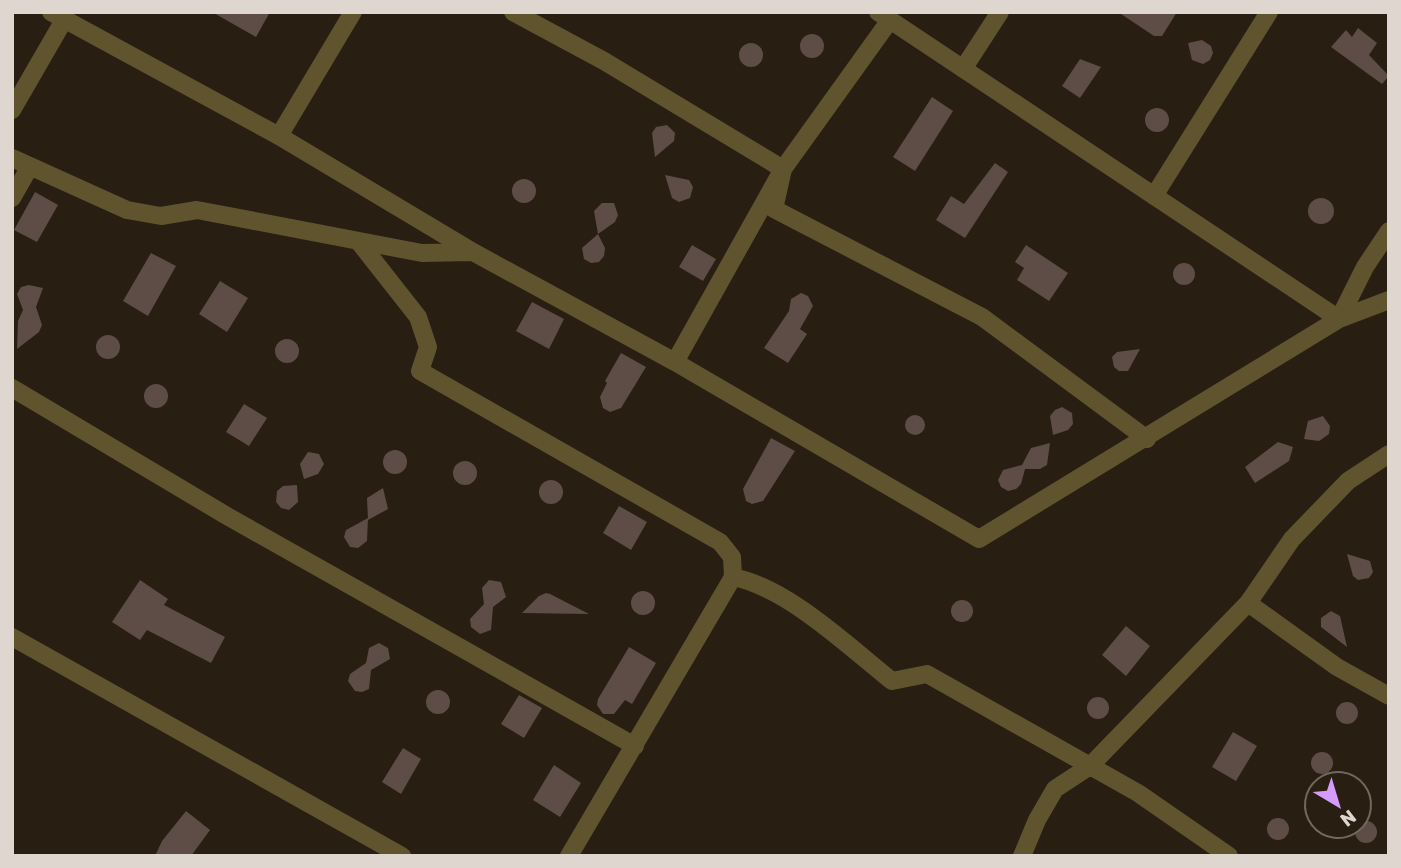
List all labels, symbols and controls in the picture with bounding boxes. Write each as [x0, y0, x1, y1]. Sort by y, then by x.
north arrow [1303, 770, 1373, 840]
text: N [1336, 805, 1361, 831]

